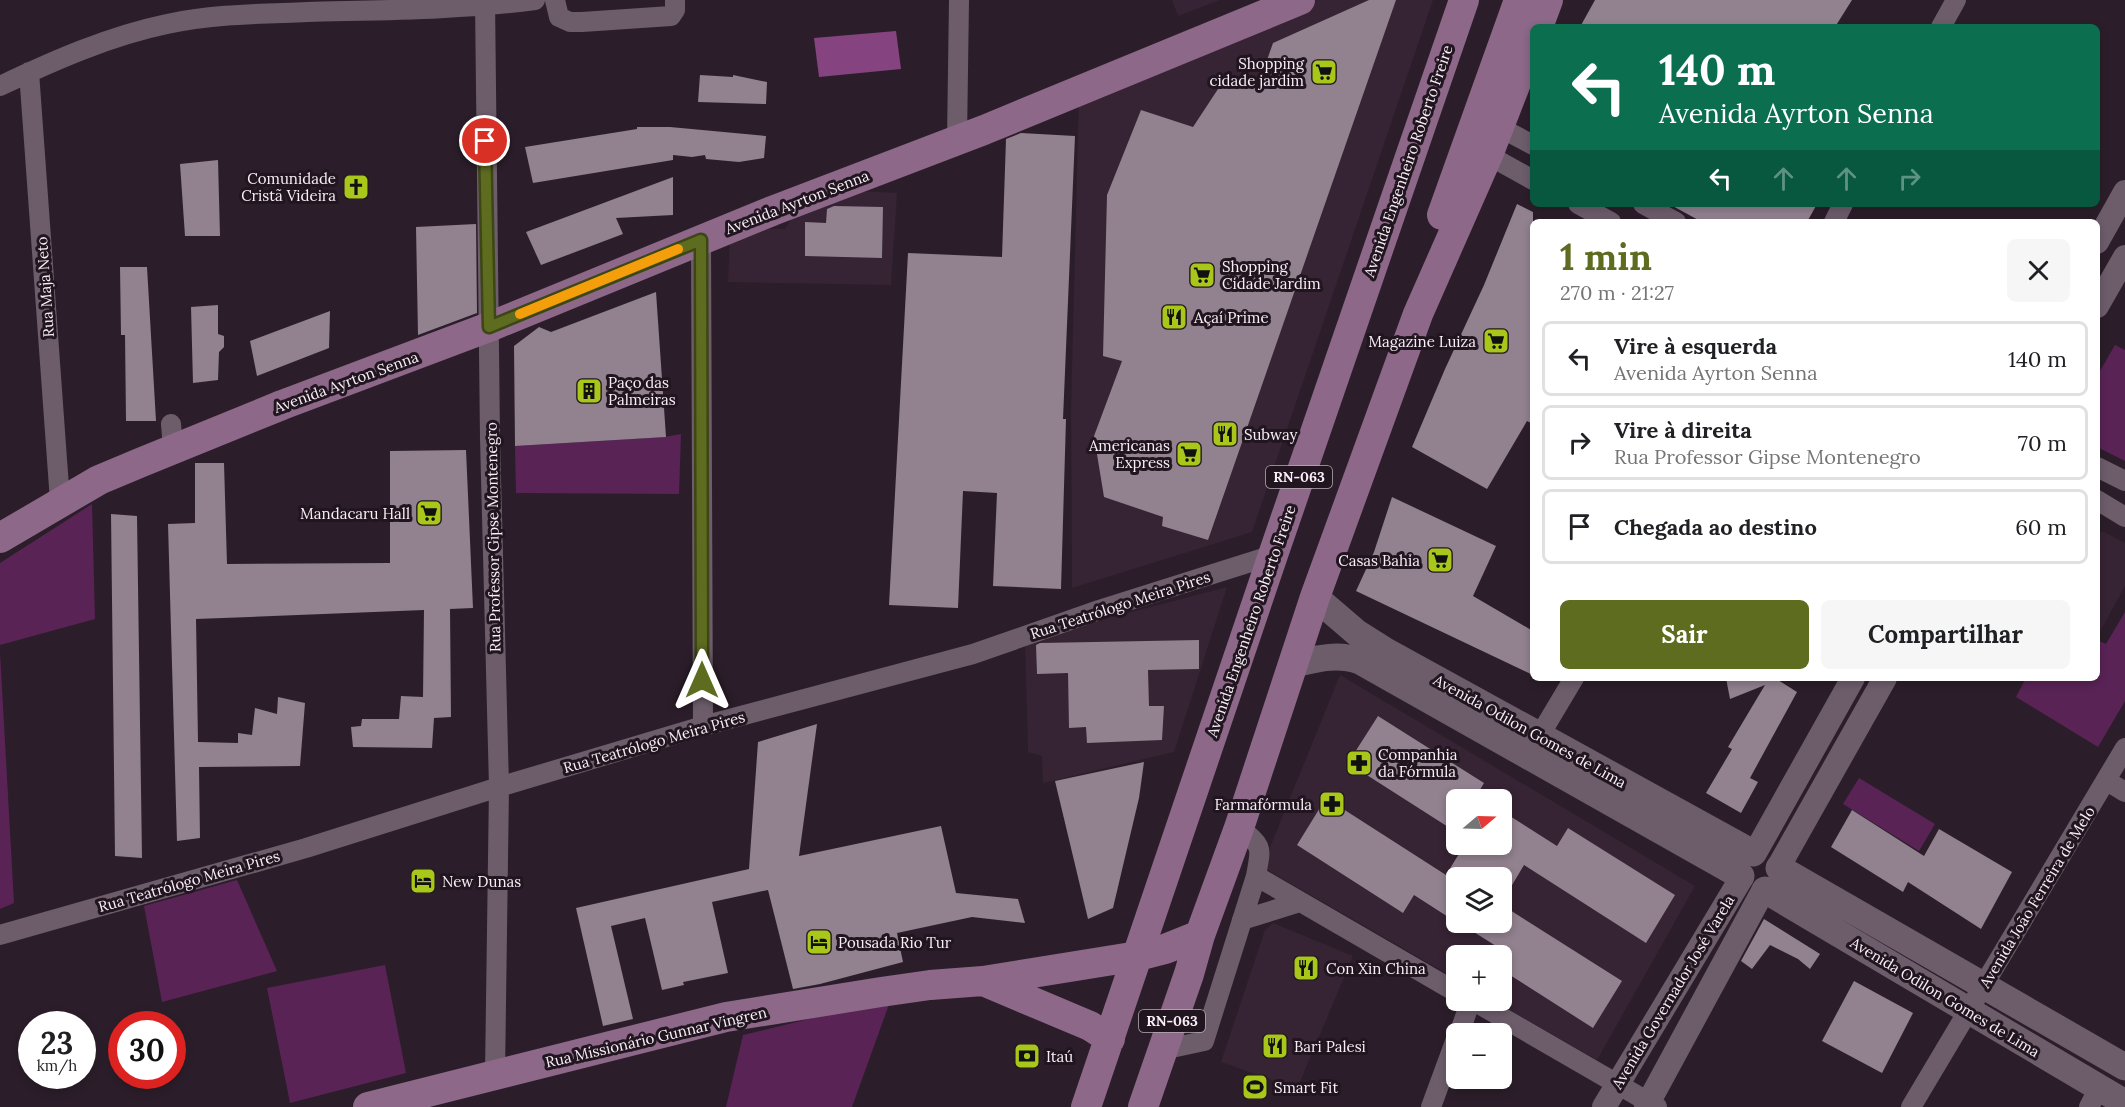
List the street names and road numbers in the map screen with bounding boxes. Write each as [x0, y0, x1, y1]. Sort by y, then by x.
street label: Avenida Engenheiro Roberto Freire [1359, 42, 1457, 281]
street label: Avenida Ayrton Senna [721, 166, 872, 239]
street label: Rua Maja Neto [32, 236, 58, 338]
street label: Avenida Ayrton Senna [270, 347, 421, 417]
street label: Rua Professor Gipse Montenegro [481, 422, 505, 652]
road number: RN-063 [1266, 466, 1332, 488]
street label: Avenida Engenheiro Roberto Freire [1202, 502, 1300, 741]
street label: Rua Teatrólogo Meira Pires [1028, 567, 1213, 643]
street label: Avenida Odilon Gomes de Lima [1429, 670, 1630, 792]
street label: Rua Teatrólogo Meira Pires [561, 707, 747, 777]
street label: Avenida João Ferreira de Melo [1975, 803, 2099, 992]
street label: Rua Teatrólogo Meira Pires [96, 846, 282, 916]
street label: Avenida Governador José Varela [1607, 891, 1739, 1093]
street label: Avenida Odilon Gomes de Lima [1846, 932, 2043, 1061]
street label: Rua Missionário Gunnar Vingren [543, 1002, 769, 1072]
road number: RN-063 [1139, 1010, 1205, 1032]

